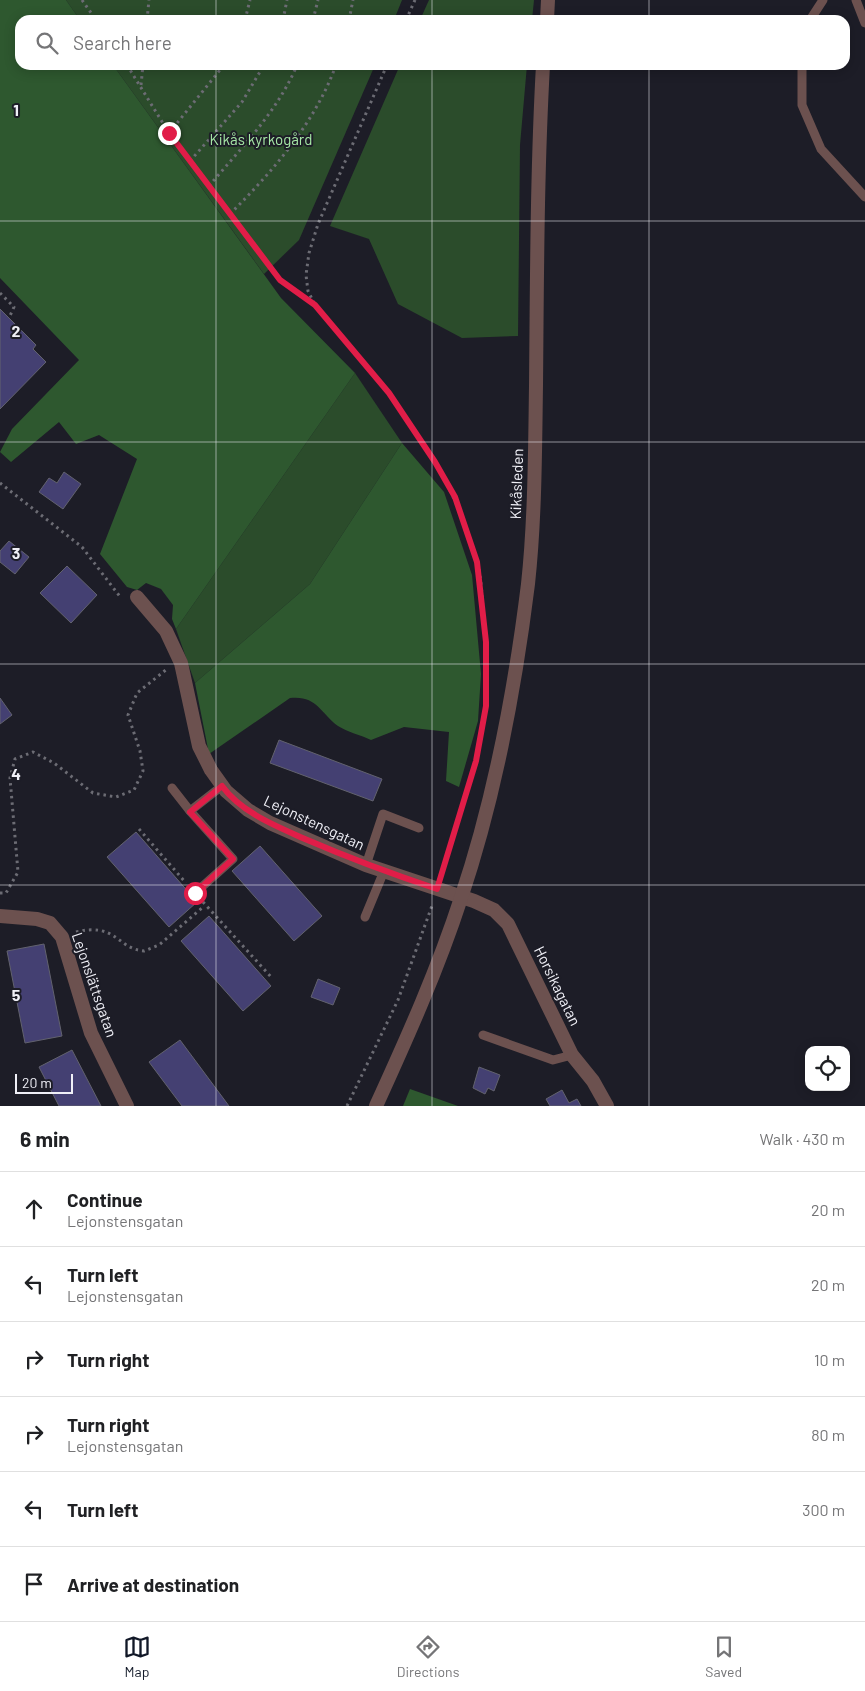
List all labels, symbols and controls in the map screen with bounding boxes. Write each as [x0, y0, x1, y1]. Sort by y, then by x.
search box [15, 15, 850, 70]
icon: search [33, 29, 61, 57]
text: Search here [73, 31, 172, 54]
text: 1 [13, 100, 19, 119]
route end [158, 122, 181, 145]
park label: Kikås kyrkogård [210, 130, 312, 148]
text: 2 [12, 321, 21, 340]
street label: Kikåsleden [506, 448, 526, 520]
text: 3 [12, 543, 20, 562]
text: 4 [11, 764, 21, 783]
street label: Lejonstensgatan [261, 791, 368, 853]
route start [184, 882, 207, 905]
street label: Lejonslättsgatan [69, 930, 121, 1039]
street label: Horsikagatan [531, 943, 585, 1028]
text: 5 [12, 985, 21, 1004]
map controls [805, 1046, 850, 1091]
button: locate [805, 1046, 850, 1091]
scale bar [15, 1071, 72, 1094]
text: 20 m [22, 1074, 52, 1091]
text: 6 min [20, 1126, 70, 1151]
text: Walk · 430 m [760, 1129, 845, 1148]
text: Continue [67, 1188, 143, 1211]
icon: ahead [20, 1195, 48, 1223]
text: 20 m [811, 1200, 845, 1219]
text: Lejonstensgatan [67, 1211, 183, 1230]
text: Turn left [67, 1263, 138, 1286]
icon: left [20, 1270, 48, 1298]
text: 20 m [811, 1275, 845, 1294]
text: Lejonstensgatan [67, 1286, 183, 1305]
icon: right [20, 1345, 48, 1373]
text: Turn right [67, 1348, 149, 1371]
text: 10 m [814, 1350, 845, 1369]
text: Turn right [67, 1413, 149, 1436]
icon: right [20, 1420, 48, 1448]
text: 80 m [811, 1425, 845, 1444]
text: Lejonstensgatan [67, 1436, 183, 1455]
icon: left [20, 1495, 48, 1523]
text: Turn left [67, 1498, 138, 1521]
text: 300 m [802, 1500, 845, 1519]
icon: arrive [20, 1570, 48, 1598]
text: Arrive at destination [67, 1573, 239, 1596]
tab: Map [123, 1633, 151, 1680]
tab: Directions [397, 1633, 459, 1680]
tab: Saved [705, 1633, 742, 1680]

